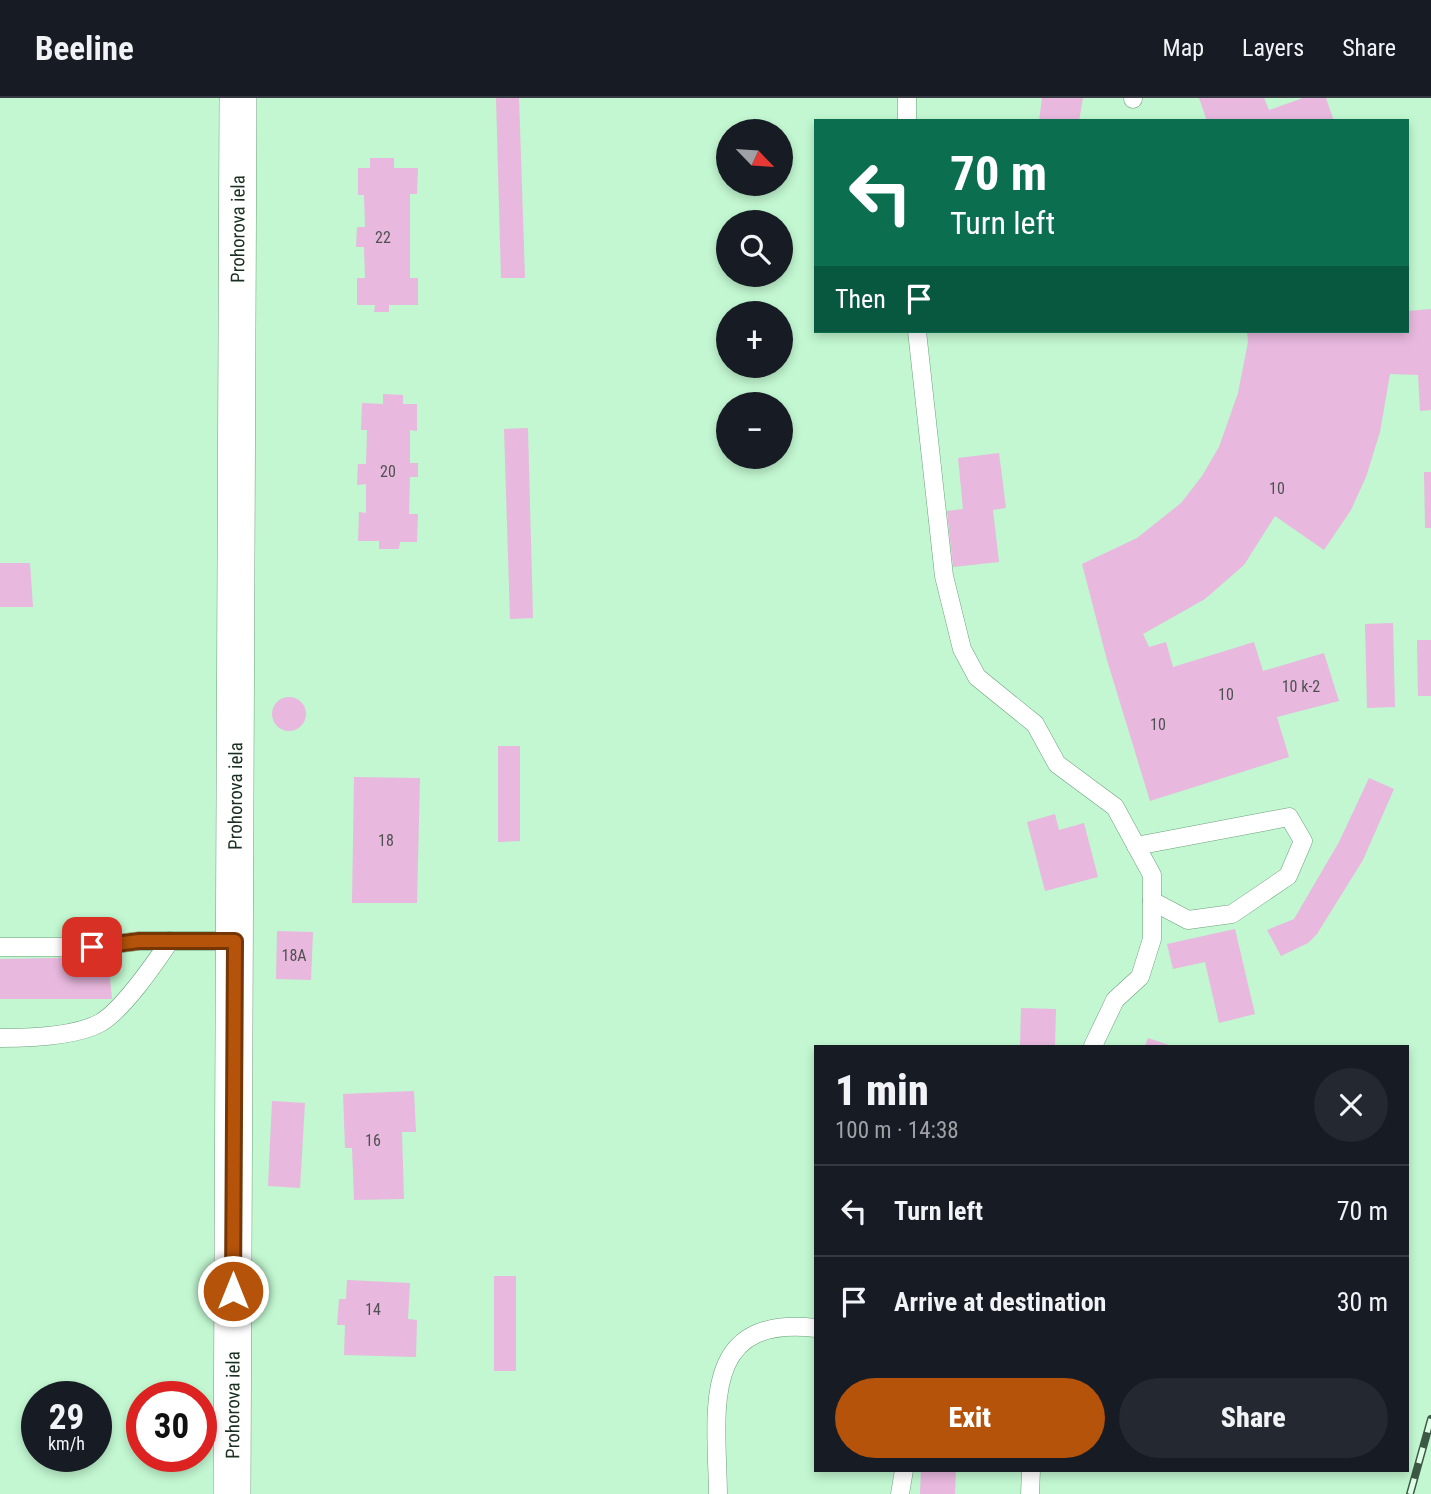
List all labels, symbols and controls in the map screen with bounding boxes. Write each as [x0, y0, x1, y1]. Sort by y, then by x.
text: Beeline [35, 29, 134, 68]
text: Map [1163, 34, 1204, 62]
text: Layers [1242, 34, 1304, 62]
text: Share [1342, 34, 1396, 62]
north arrow [716, 119, 793, 196]
map controls [716, 119, 793, 469]
text: 70 m [950, 145, 1047, 202]
icon: left [835, 147, 926, 238]
street label: Prohorova iela [226, 175, 250, 283]
text: Turn left [950, 204, 1055, 242]
button: search [716, 210, 793, 287]
house number: 22 [375, 228, 391, 247]
icon: arrive [900, 280, 938, 318]
text: Then [835, 284, 886, 314]
button: + [716, 301, 793, 378]
button: − [716, 392, 793, 469]
house number: 20 [380, 462, 396, 481]
house number: 10 [1269, 479, 1285, 498]
house number: 10 k-2 [1282, 677, 1320, 696]
house number: 10 [1218, 685, 1234, 704]
house number: 10 [1150, 715, 1166, 734]
street label: Prohorova iela [224, 742, 247, 850]
house number: 18 [378, 831, 394, 850]
pin [62, 917, 122, 977]
icon: arrive [73, 928, 111, 966]
house number: 18A [281, 946, 307, 965]
text: 1 min [835, 1066, 929, 1115]
button: close [1314, 1068, 1388, 1142]
text: 100 m · 14:38 [835, 1117, 959, 1144]
house number: 16 [365, 1131, 381, 1150]
icon: left [835, 1192, 873, 1230]
text: Turn left [894, 1196, 983, 1226]
text: 70 m [1337, 1196, 1388, 1226]
position arrow [196, 1254, 270, 1328]
icon: arrive [835, 1283, 873, 1321]
text: Arrive at destination [894, 1287, 1106, 1317]
text: 30 m [1337, 1287, 1388, 1317]
house number: 14 [365, 1300, 381, 1319]
street label: Prohorova iela [221, 1351, 245, 1459]
button: Exit [835, 1378, 1105, 1458]
button: Share [1119, 1378, 1388, 1458]
speed limit sign: 30 [126, 1381, 217, 1472]
text: 29 [49, 1397, 84, 1438]
text: km/h [48, 1433, 85, 1454]

